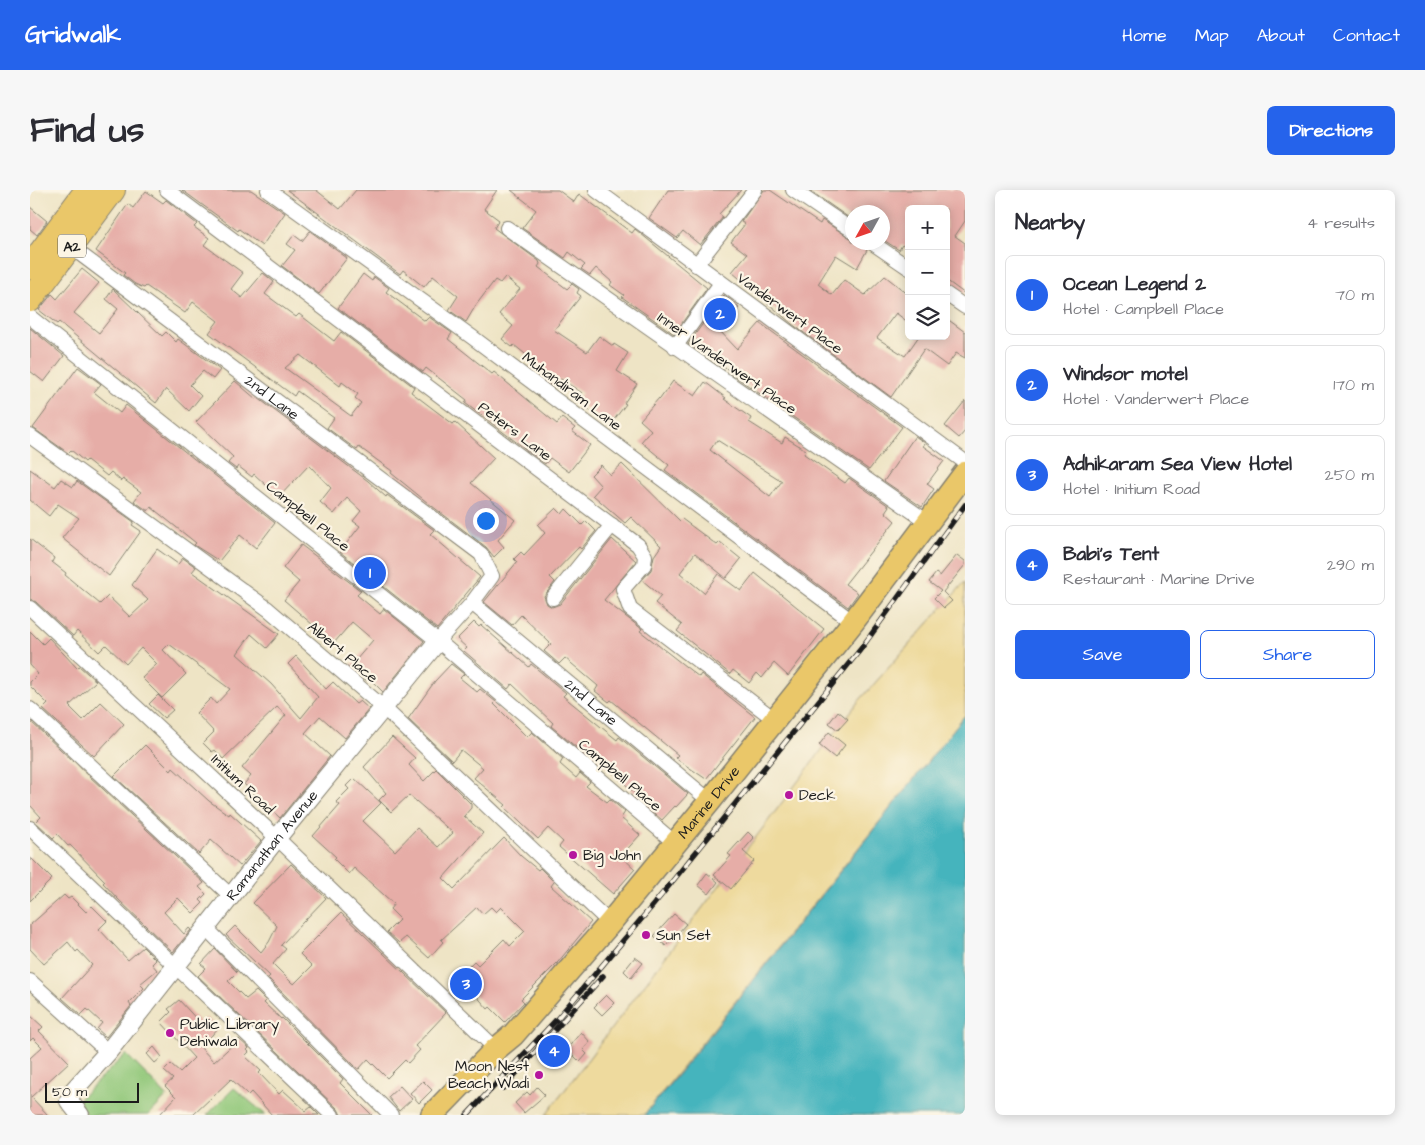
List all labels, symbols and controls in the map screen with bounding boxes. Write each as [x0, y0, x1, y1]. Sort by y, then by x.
text: Gridwalk [25, 18, 121, 52]
text: Home [1122, 23, 1167, 48]
text: Map [1195, 23, 1229, 48]
text: About [1257, 23, 1305, 48]
text: Contact [1333, 23, 1400, 48]
text: Find us [30, 106, 144, 155]
button: Directions [1267, 106, 1395, 155]
north arrow [845, 205, 890, 250]
map controls [905, 205, 950, 340]
button: + [905, 205, 950, 250]
text: Nearby [1015, 208, 1085, 237]
text: 4 results [1307, 212, 1375, 234]
road number: A2 [58, 234, 86, 258]
button: − [905, 250, 950, 295]
street label: Vanderwert Place [732, 268, 847, 359]
text: Ocean Legend 2 [1063, 271, 1206, 298]
text: 1 [1031, 284, 1033, 306]
text: 70 m [1335, 284, 1374, 306]
pin: 2 [704, 295, 736, 333]
button: layers [905, 295, 950, 340]
text: Hotel · Campbell Place [1063, 298, 1224, 320]
street label: Inner Vanderwert Place [653, 307, 801, 420]
street label: Muhandiram Lane [518, 347, 626, 436]
text: Windsor motel [1063, 361, 1188, 388]
street label: 2nd Lane [240, 370, 303, 425]
text: 2 [1027, 374, 1037, 396]
text: 170 m [1333, 374, 1374, 396]
text: Hotel · Vanderwert Place [1063, 388, 1249, 410]
street label: Peters Lane [474, 397, 556, 466]
text: Adhikaram Sea View Hotel [1063, 451, 1292, 478]
text: 3 [1028, 464, 1036, 486]
text: 250 m [1325, 464, 1374, 486]
street label: Campbell Place [261, 476, 354, 557]
text: Hotel · Initium Road [1063, 478, 1200, 500]
your location [473, 508, 499, 534]
text: Babi's Tent [1063, 541, 1159, 568]
pin: 1 [354, 554, 386, 592]
text: 4 [1027, 554, 1037, 576]
text: 290 m [1327, 554, 1374, 576]
text: Restaurant · Marine Drive [1063, 568, 1255, 590]
street label: Albert Place [303, 617, 382, 688]
button: Save [1015, 630, 1190, 679]
button: Share [1200, 630, 1375, 679]
street label: 2nd Lane [560, 674, 622, 731]
street label: Campbell Place [574, 734, 666, 816]
street label: Initium Road [206, 749, 279, 820]
street label: Marine Drive [673, 762, 745, 844]
place label: Deck [799, 785, 836, 806]
street label: Ramanathan Avenue [221, 786, 323, 905]
marker: Deck [783, 789, 795, 801]
place label: Big John [583, 845, 641, 867]
marker: Big John [567, 849, 579, 861]
place label: Sun Set [656, 925, 711, 946]
marker: Sun Set [640, 929, 652, 941]
pin: 3 [450, 965, 482, 1003]
place label: Public Library Dehiwala [180, 1014, 279, 1052]
marker: Public Library Dehiwala [164, 1027, 176, 1039]
pin: 4 [538, 1032, 570, 1070]
place label: Moon Nest Beach Wadi [448, 1056, 530, 1094]
marker: Moon Nest Beach Wadi [533, 1069, 545, 1081]
scale bar [45, 1080, 139, 1103]
text: 50 m [52, 1082, 87, 1102]

